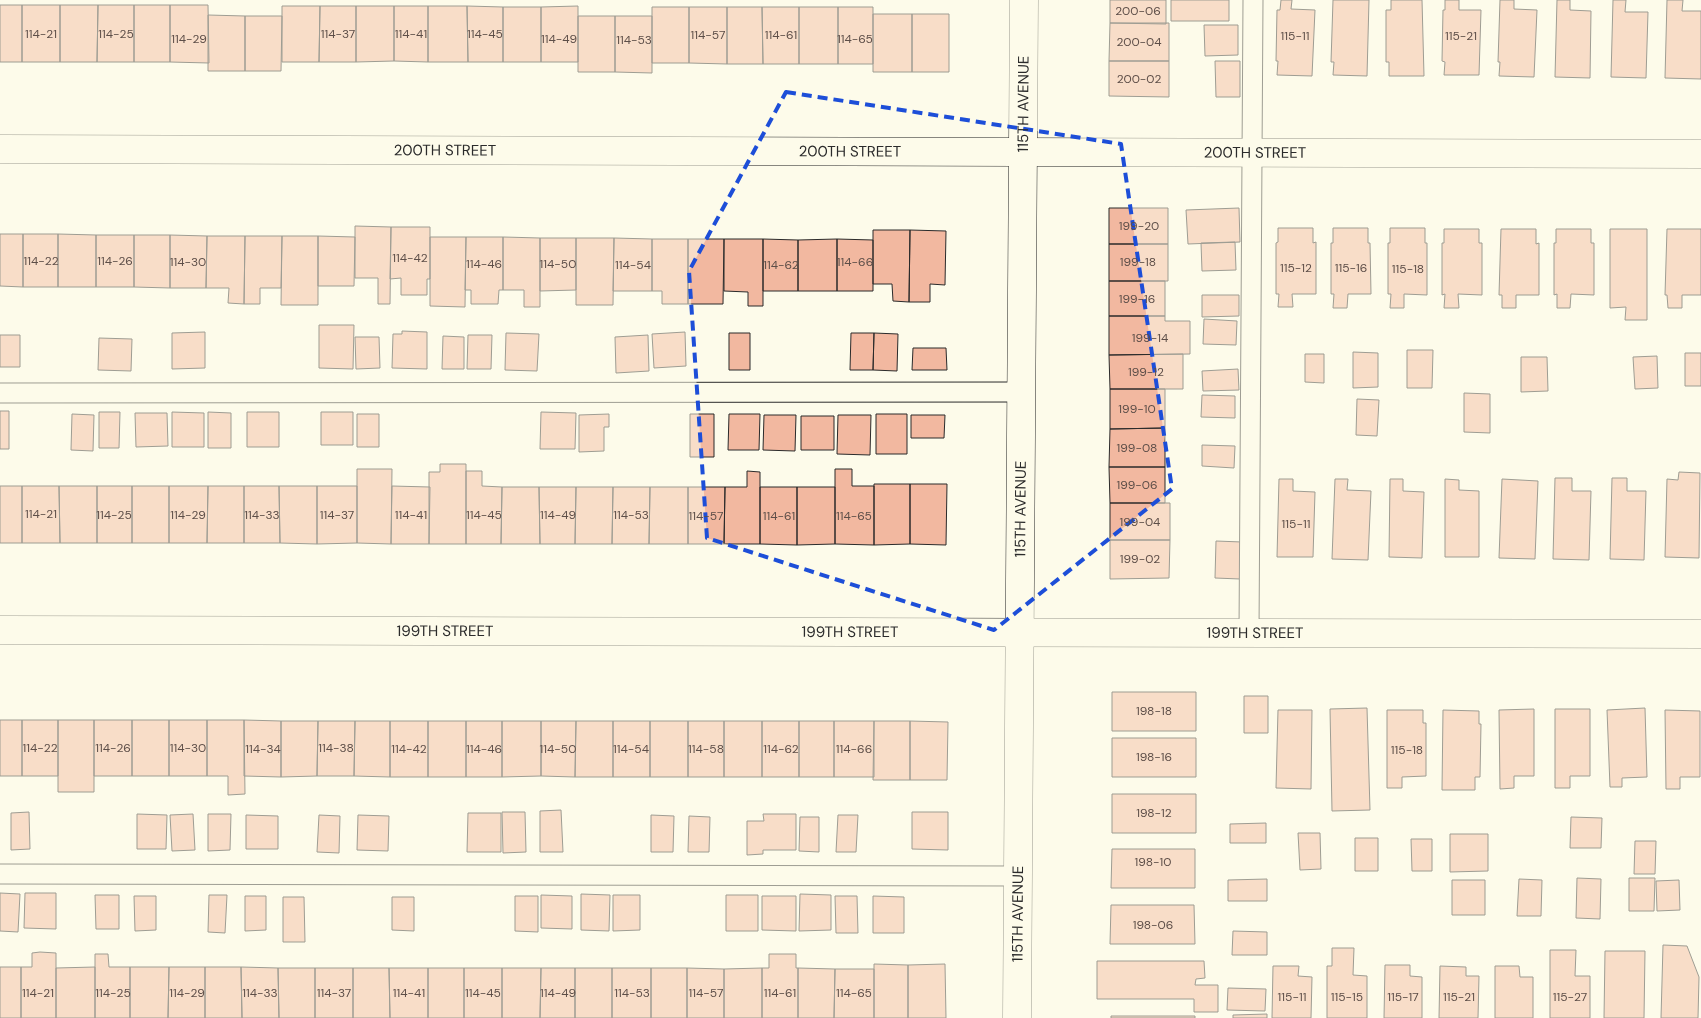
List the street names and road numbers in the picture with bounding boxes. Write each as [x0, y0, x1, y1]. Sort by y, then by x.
street label: 115TH AVENUE [1013, 56, 1034, 152]
street label: 200TH STREET [394, 140, 496, 160]
street label: 200TH STREET [799, 141, 901, 162]
street label: 200TH STREET [1204, 143, 1306, 163]
street label: 115TH AVENUE [1010, 461, 1031, 557]
street label: 199TH STREET [397, 621, 493, 641]
street label: 199TH STREET [802, 622, 898, 642]
street label: 199TH STREET [1207, 623, 1303, 643]
street label: 115TH AVENUE [1007, 866, 1028, 962]

